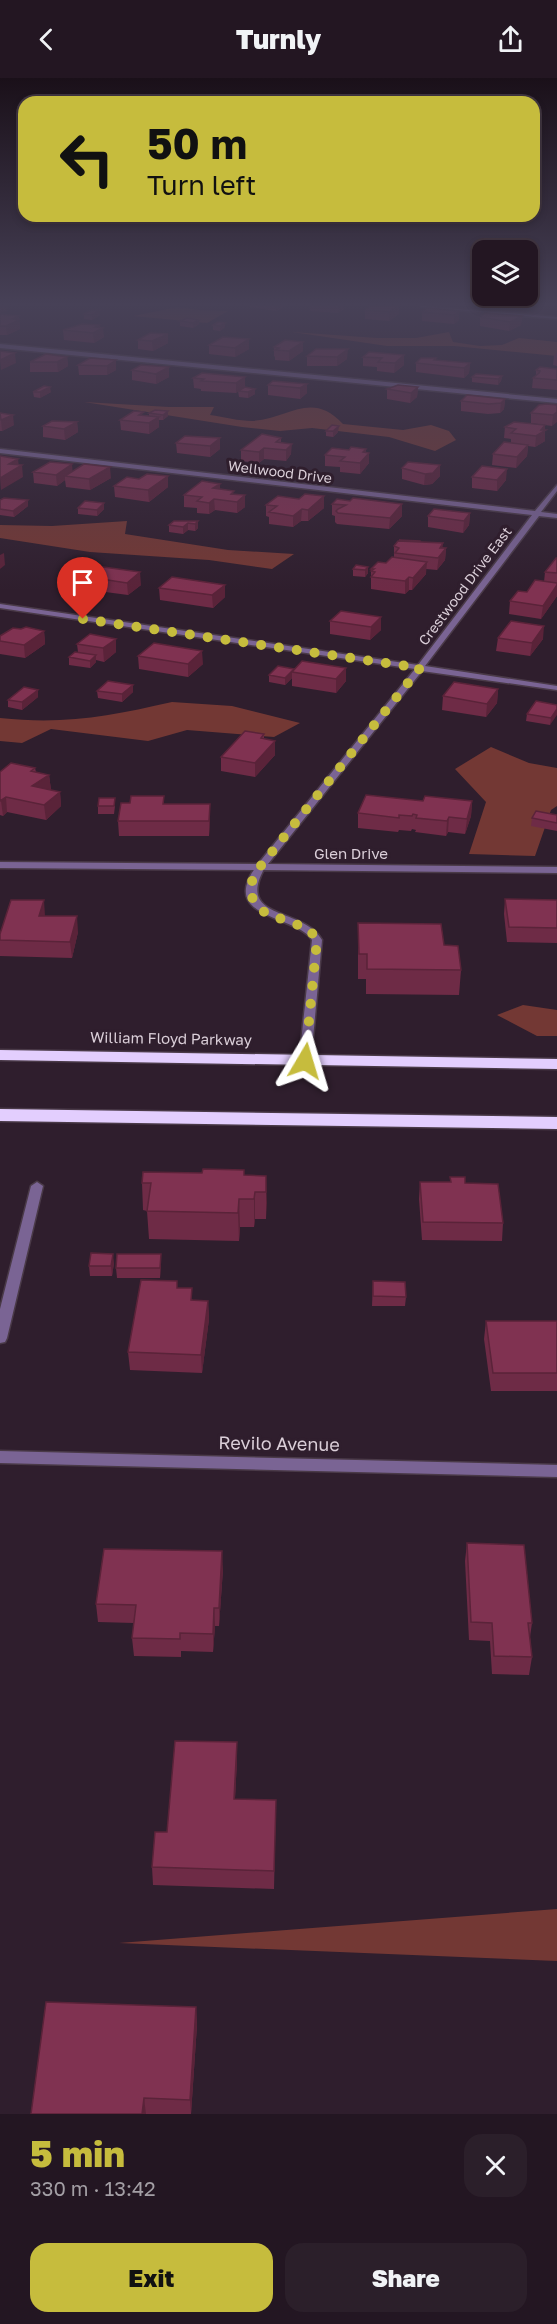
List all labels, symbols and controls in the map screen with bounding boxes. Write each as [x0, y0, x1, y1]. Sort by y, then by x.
icon: back [30, 23, 63, 56]
text: Turnly [236, 23, 321, 55]
icon: share [494, 23, 527, 56]
text: 50 m [147, 118, 247, 168]
icon: left [48, 120, 126, 198]
text: Turn left [147, 169, 256, 201]
map controls [472, 240, 538, 306]
button: layers [472, 240, 538, 306]
street label: Wellwood Drive [227, 457, 333, 486]
street label: Crestwood Drive East [415, 523, 515, 648]
pin [57, 557, 108, 619]
icon: arrive [66, 566, 99, 599]
street label: Glen Drive [314, 844, 388, 862]
street label: William Floyd Parkway [90, 1028, 253, 1048]
position arrow [273, 1029, 337, 1093]
street label: Revilo Avenue [218, 1431, 340, 1455]
text: 5 min [30, 2132, 125, 2175]
button: close [464, 2134, 527, 2197]
text: 330 m · 13:42 [30, 2176, 156, 2200]
button: Exit [30, 2243, 273, 2312]
button: Share [285, 2243, 527, 2312]

